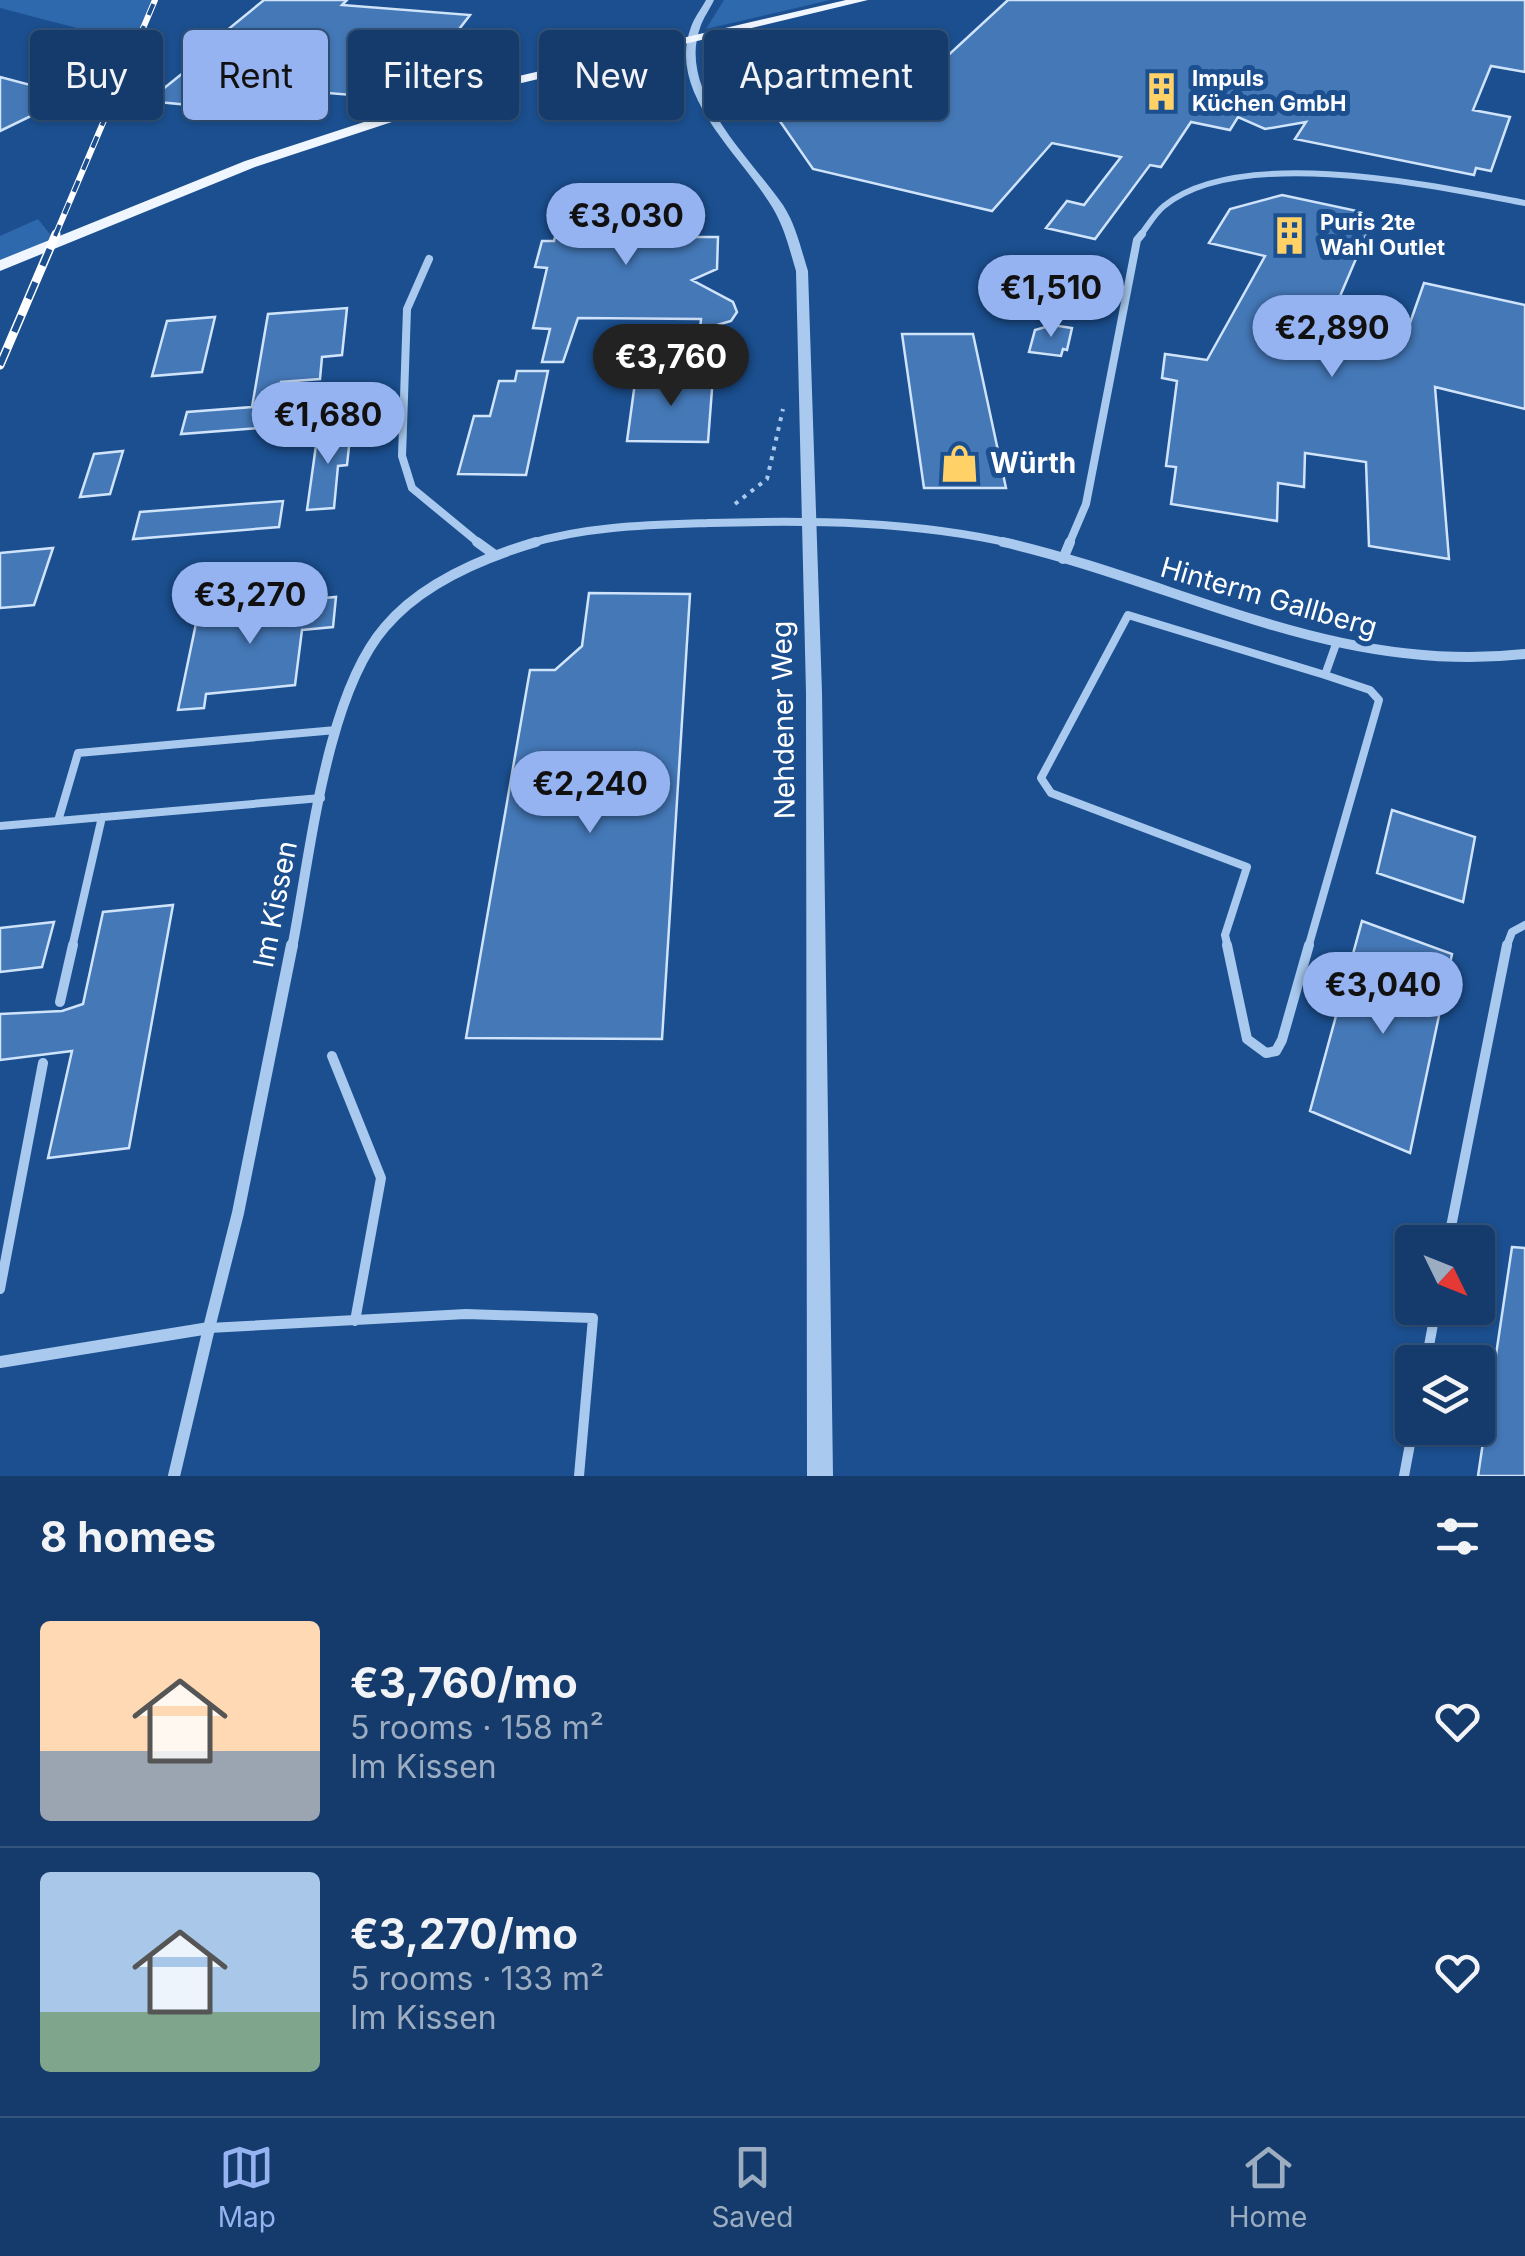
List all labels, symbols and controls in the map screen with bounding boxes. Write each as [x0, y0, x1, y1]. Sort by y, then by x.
chip: Buy [30, 30, 163, 120]
chip: Rent [183, 30, 328, 120]
chip: Filters [348, 30, 519, 120]
chip: New [539, 30, 684, 120]
chip: Apartment [704, 30, 948, 120]
place label: Impuls Küchen GmbH [1192, 65, 1346, 116]
building icon: Impuls Küchen GmbH [1141, 70, 1183, 112]
pin: €3,030 [545, 183, 707, 268]
text: €3,030 [568, 196, 684, 235]
place label: Puris 2te Wahl Outlet [1320, 209, 1445, 260]
building icon: Puris 2te Wahl Outlet [1269, 214, 1311, 256]
pin: €1,510 [970, 255, 1132, 340]
text: €1,510 [1000, 268, 1102, 307]
pin: €2,890 [1251, 295, 1413, 380]
text: €2,890 [1274, 308, 1390, 347]
pin: €3,760 [590, 324, 752, 409]
text: €3,760 [615, 337, 727, 376]
pin: €1,680 [247, 382, 409, 467]
text: €1,680 [274, 395, 382, 434]
shop icon: Würth [939, 442, 981, 484]
place label: Würth [990, 446, 1076, 480]
street label: Hinterm Gallberg [1157, 550, 1381, 644]
pin: €3,270 [169, 562, 331, 647]
text: €3,270 [194, 575, 306, 614]
street label: Nehdener Weg [764, 621, 802, 819]
pin: €2,240 [509, 751, 671, 836]
text: €2,240 [532, 764, 648, 803]
street label: Im Kissen [246, 838, 304, 970]
pin: €3,040 [1302, 952, 1464, 1037]
text: €3,040 [1325, 965, 1441, 1004]
north arrow [1395, 1225, 1495, 1325]
map controls [1395, 1225, 1495, 1445]
button: layers [1395, 1345, 1495, 1445]
icon: filters [1430, 1509, 1485, 1564]
text: 8 homes [40, 1511, 216, 1562]
text: €3,760/mo [350, 1657, 578, 1708]
icon: home [120, 1661, 240, 1781]
icon: heart [1430, 1694, 1485, 1749]
text: 5 rooms · 158 m² [350, 1708, 604, 1747]
text: Im Kissen [350, 1747, 497, 1786]
text: €3,270/mo [350, 1908, 578, 1959]
icon: home [120, 1912, 240, 2032]
icon: heart [1430, 1945, 1485, 2000]
text: 5 rooms · 133 m² [350, 1959, 604, 1998]
text: Im Kissen [350, 1998, 497, 2037]
tab: Map [218, 2140, 276, 2234]
tab: Saved [711, 2140, 793, 2234]
tab: Home [1229, 2140, 1307, 2234]

